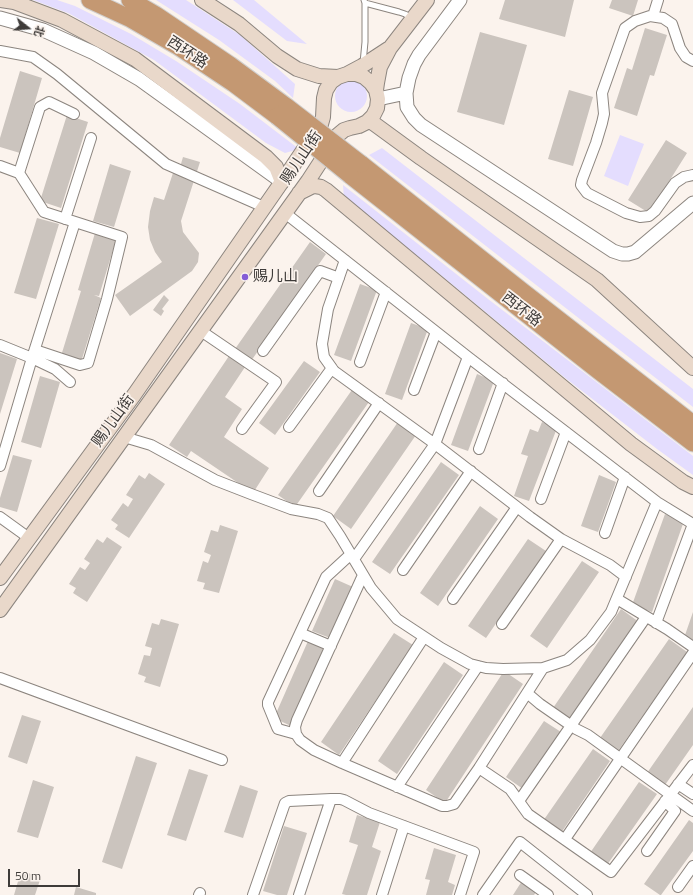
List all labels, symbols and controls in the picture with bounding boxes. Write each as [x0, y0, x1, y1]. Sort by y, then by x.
north arrow [8, 8, 48, 48]
text: 北 [30, 24, 49, 39]
street label: 西环路 [163, 33, 211, 73]
street label: 赐儿山街 [278, 128, 326, 188]
place label: 赐儿山 [253, 268, 298, 286]
marker: 赐儿山 [240, 272, 250, 282]
street label: 西环路 [498, 289, 544, 331]
street label: 赐儿山街 [89, 391, 139, 451]
scale bar [10, 861, 82, 887]
text: 50 m [15, 866, 41, 885]

